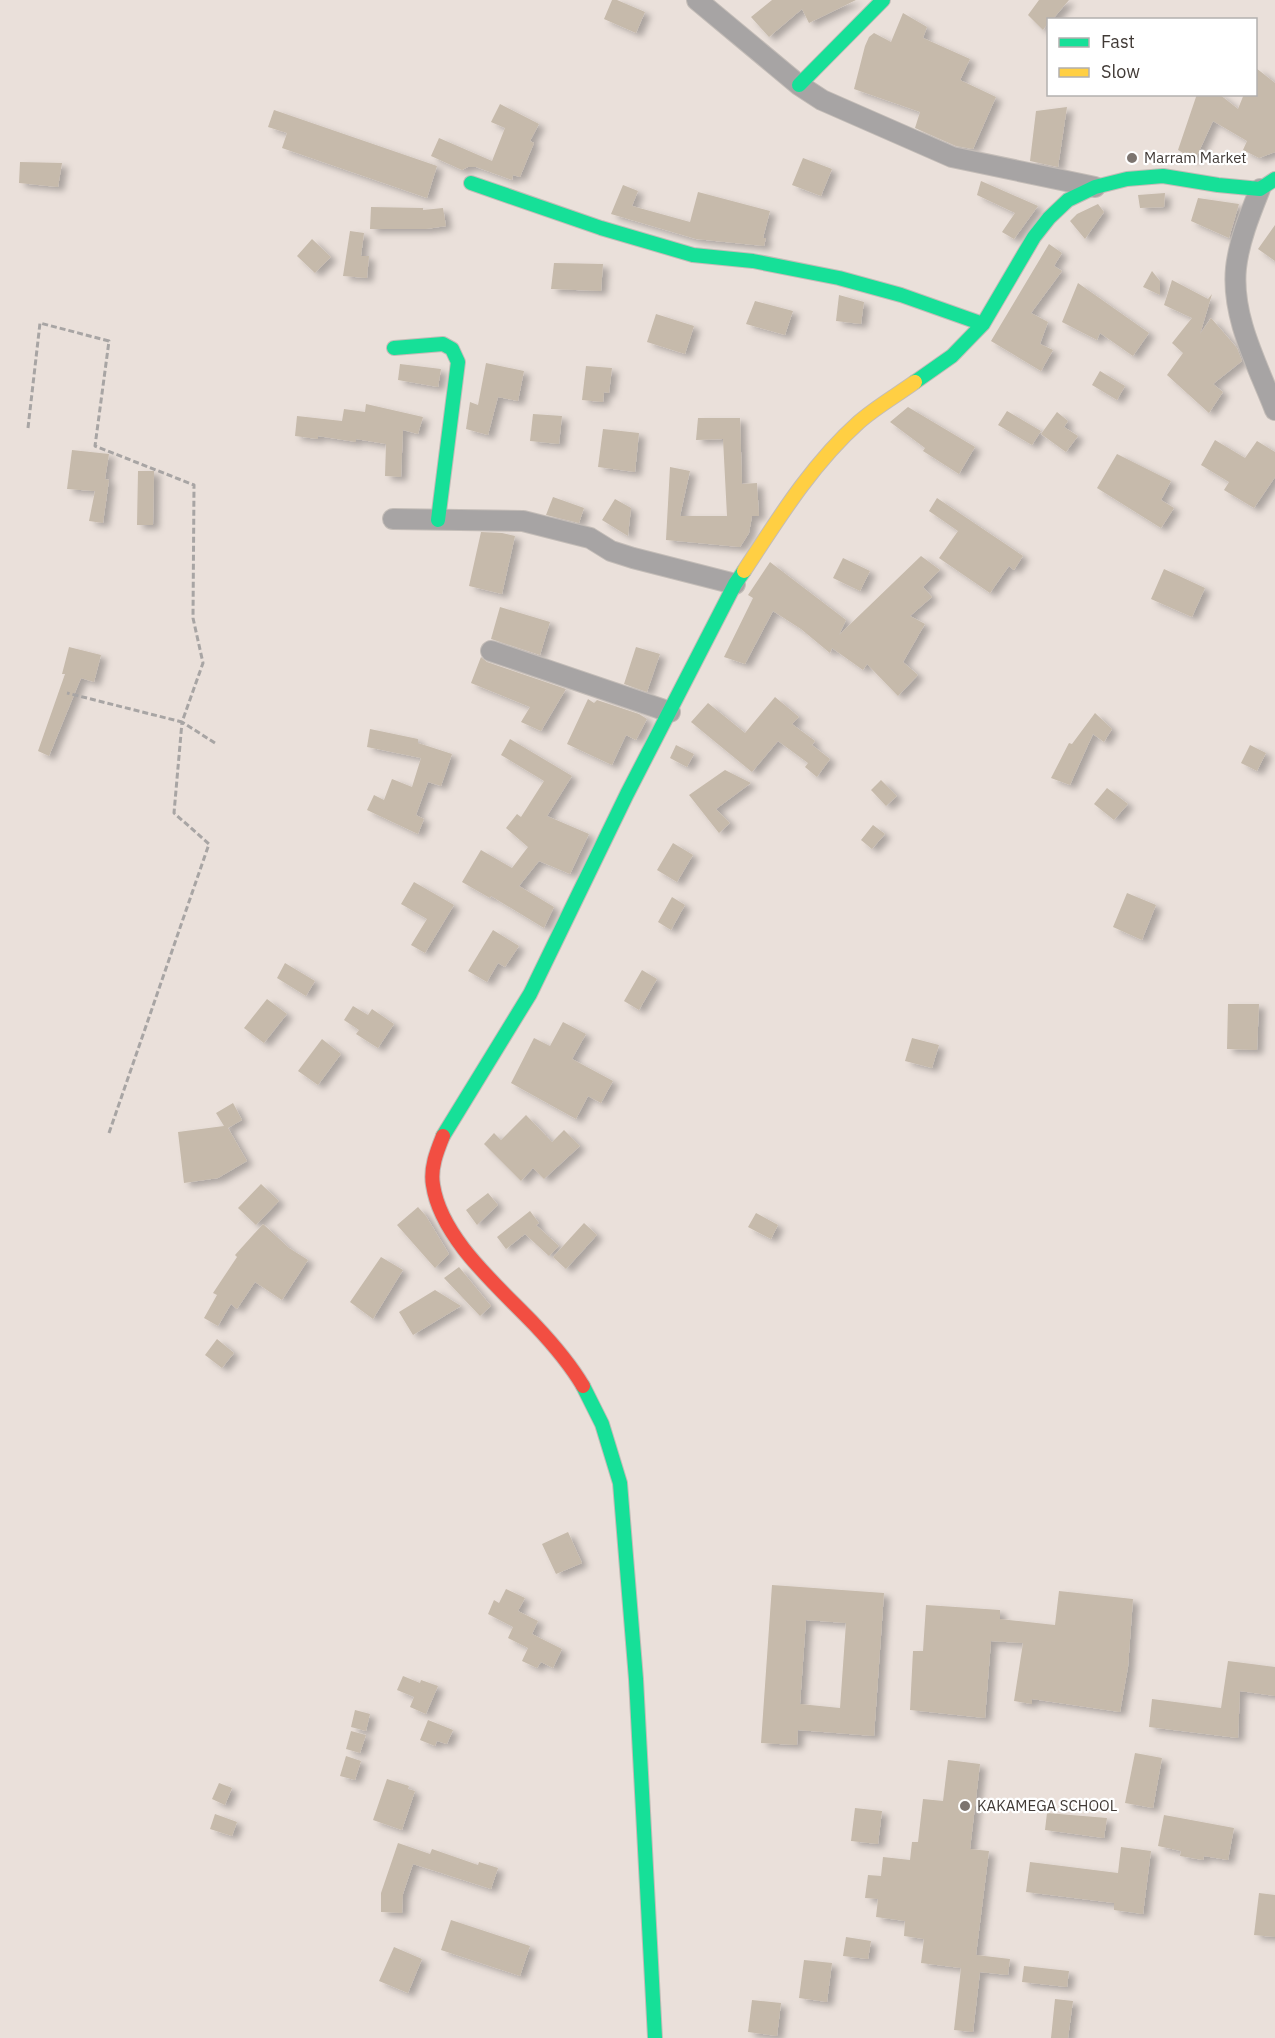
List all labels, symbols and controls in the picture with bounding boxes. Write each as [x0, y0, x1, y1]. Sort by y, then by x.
legend [1047, 18, 1257, 96]
text: Fast [1101, 30, 1135, 53]
text: Slow [1101, 60, 1140, 83]
place label: Marram Market [1144, 148, 1247, 167]
marker: Marram Market [1125, 151, 1139, 165]
place label: KAKAMEGA SCHOOL [977, 1796, 1118, 1815]
marker: KAKAMEGA SCHOOL [958, 1799, 972, 1813]

